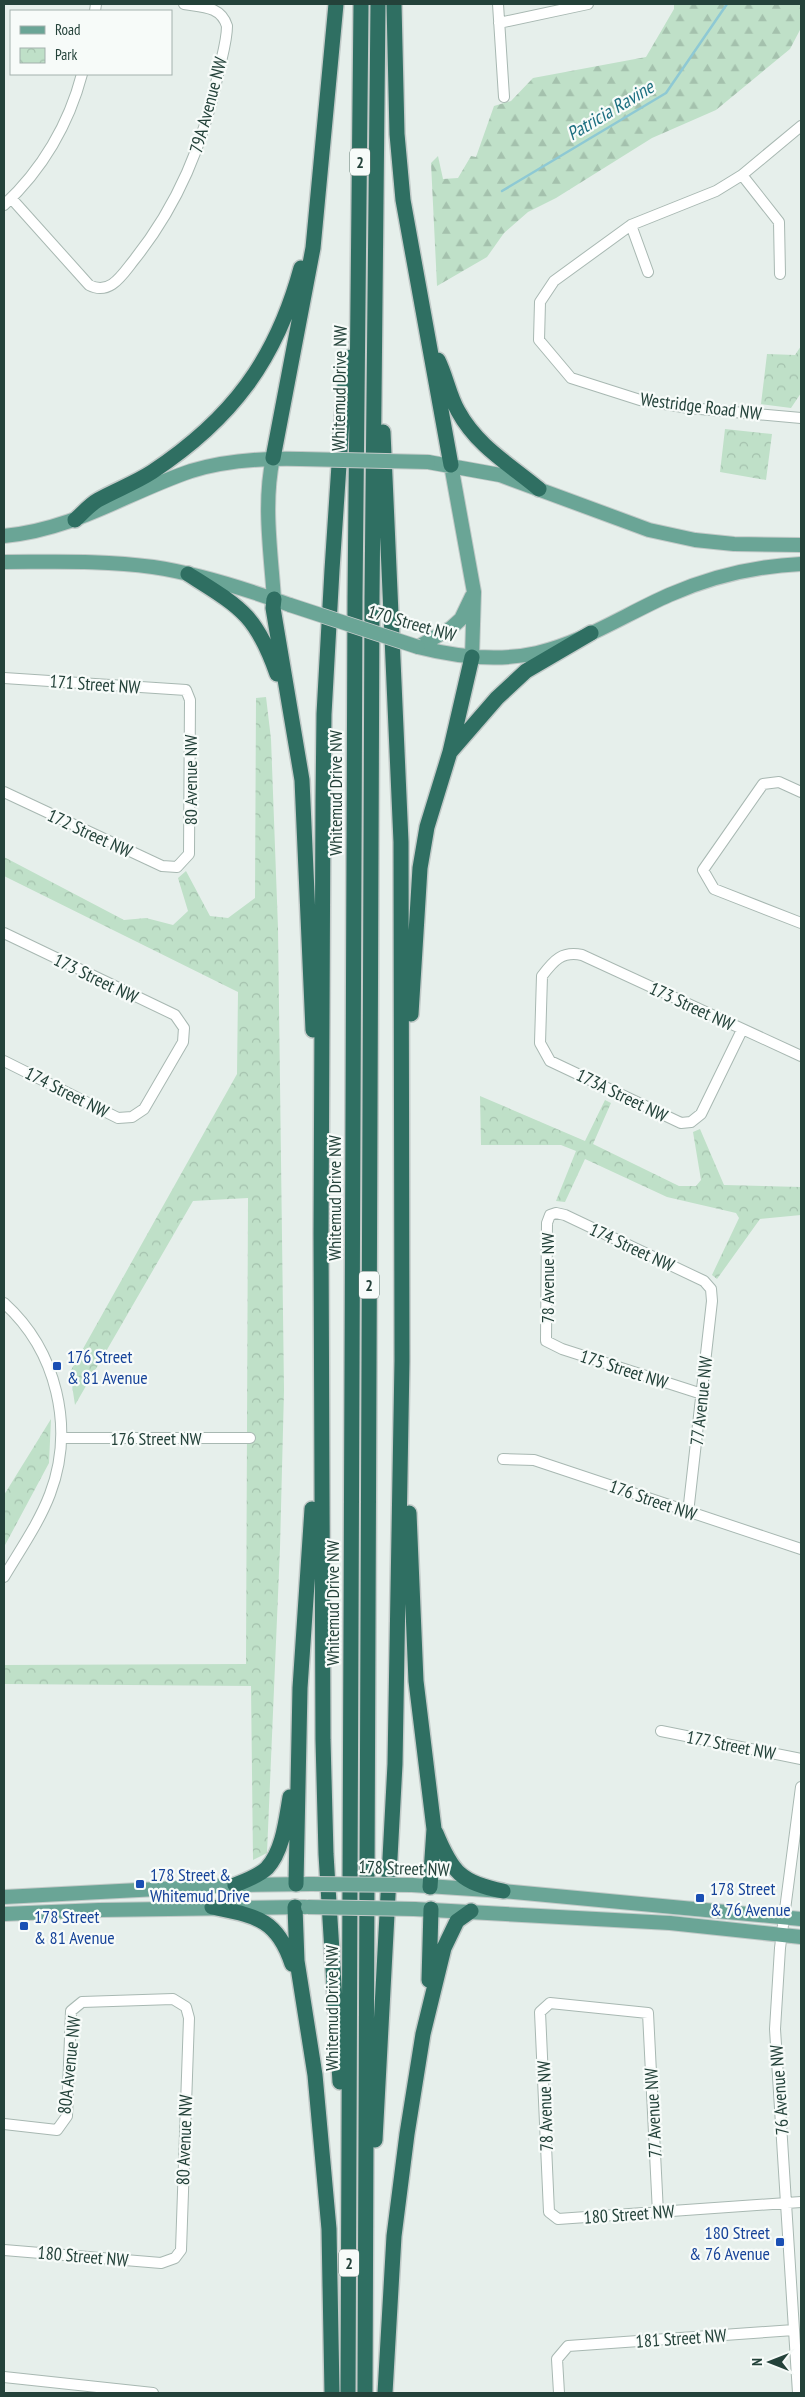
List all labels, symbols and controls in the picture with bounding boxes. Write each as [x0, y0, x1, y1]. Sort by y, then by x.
legend [10, 10, 172, 75]
text: Road [55, 20, 81, 39]
text: Park [55, 45, 77, 64]
street label: 79A Avenue NW [184, 54, 232, 156]
water label: Patricia Ravine [562, 74, 659, 145]
road number: 2 [350, 148, 370, 176]
street label: Whitemud Drive NW [326, 325, 352, 451]
street label: Westridge Road NW [639, 387, 763, 425]
street label: 170 Street NW [365, 599, 459, 647]
street label: 171 Street NW [49, 669, 141, 699]
street label: Whitemud Drive NW [324, 730, 347, 856]
street label: 80 Avenue NW [179, 735, 202, 825]
street label: 172 Street NW [44, 803, 136, 863]
street label: 173 Street NW [50, 948, 142, 1008]
street label: 173 Street NW [646, 976, 738, 1036]
street label: 174 Street NW [21, 1061, 113, 1123]
street label: 173A Street NW [573, 1063, 671, 1127]
street label: Whitemud Drive NW [323, 1135, 346, 1261]
street label: 174 Street NW [586, 1217, 678, 1277]
street label: 78 Avenue NW [536, 1233, 559, 1323]
road number: 2 [359, 1272, 379, 1298]
street label: 175 Street NW [577, 1344, 671, 1394]
place label: 176 Street & 81 Avenue [67, 1345, 148, 1389]
street label: 77 Avenue NW [685, 1355, 717, 1447]
marker: 176 Street & 81 Avenue [51, 1360, 63, 1372]
street label: 176 Street NW [111, 1427, 201, 1450]
street label: 176 Street NW [606, 1474, 700, 1526]
street label: Whitemud Drive NW [321, 1540, 344, 1666]
street label: 177 Street NW [685, 1725, 777, 1765]
street label: 178 Street NW [358, 1855, 450, 1881]
place label: 178 Street & Whitemud Drive [150, 1863, 250, 1907]
place label: 178 Street & 76 Avenue [710, 1877, 791, 1921]
marker: 178 Street & Whitemud Drive [134, 1878, 146, 1890]
marker: 178 Street & 76 Avenue [694, 1892, 706, 1904]
place label: 178 Street & 81 Avenue [34, 1905, 115, 1949]
marker: 178 Street & 81 Avenue [18, 1920, 30, 1932]
street label: Whitemud Drive NW [320, 1945, 343, 2071]
street label: 80A Avenue NW [52, 2015, 86, 2115]
street label: 76 Avenue NW [764, 2044, 794, 2136]
street label: 78 Avenue NW [532, 2060, 558, 2152]
street label: 77 Avenue NW [639, 2068, 667, 2158]
street label: 80 Avenue NW [171, 2094, 197, 2186]
street label: 180 Street NW [583, 2199, 675, 2229]
place label: 180 Street & 76 Avenue [689, 2221, 770, 2265]
marker: 180 Street & 76 Avenue [774, 2236, 786, 2248]
street label: 180 Street NW [37, 2241, 129, 2271]
road number: 2 [339, 2250, 359, 2276]
street label: 181 Street NW [635, 2323, 727, 2353]
north arrow [745, 2337, 795, 2387]
text: N [748, 2358, 766, 2366]

